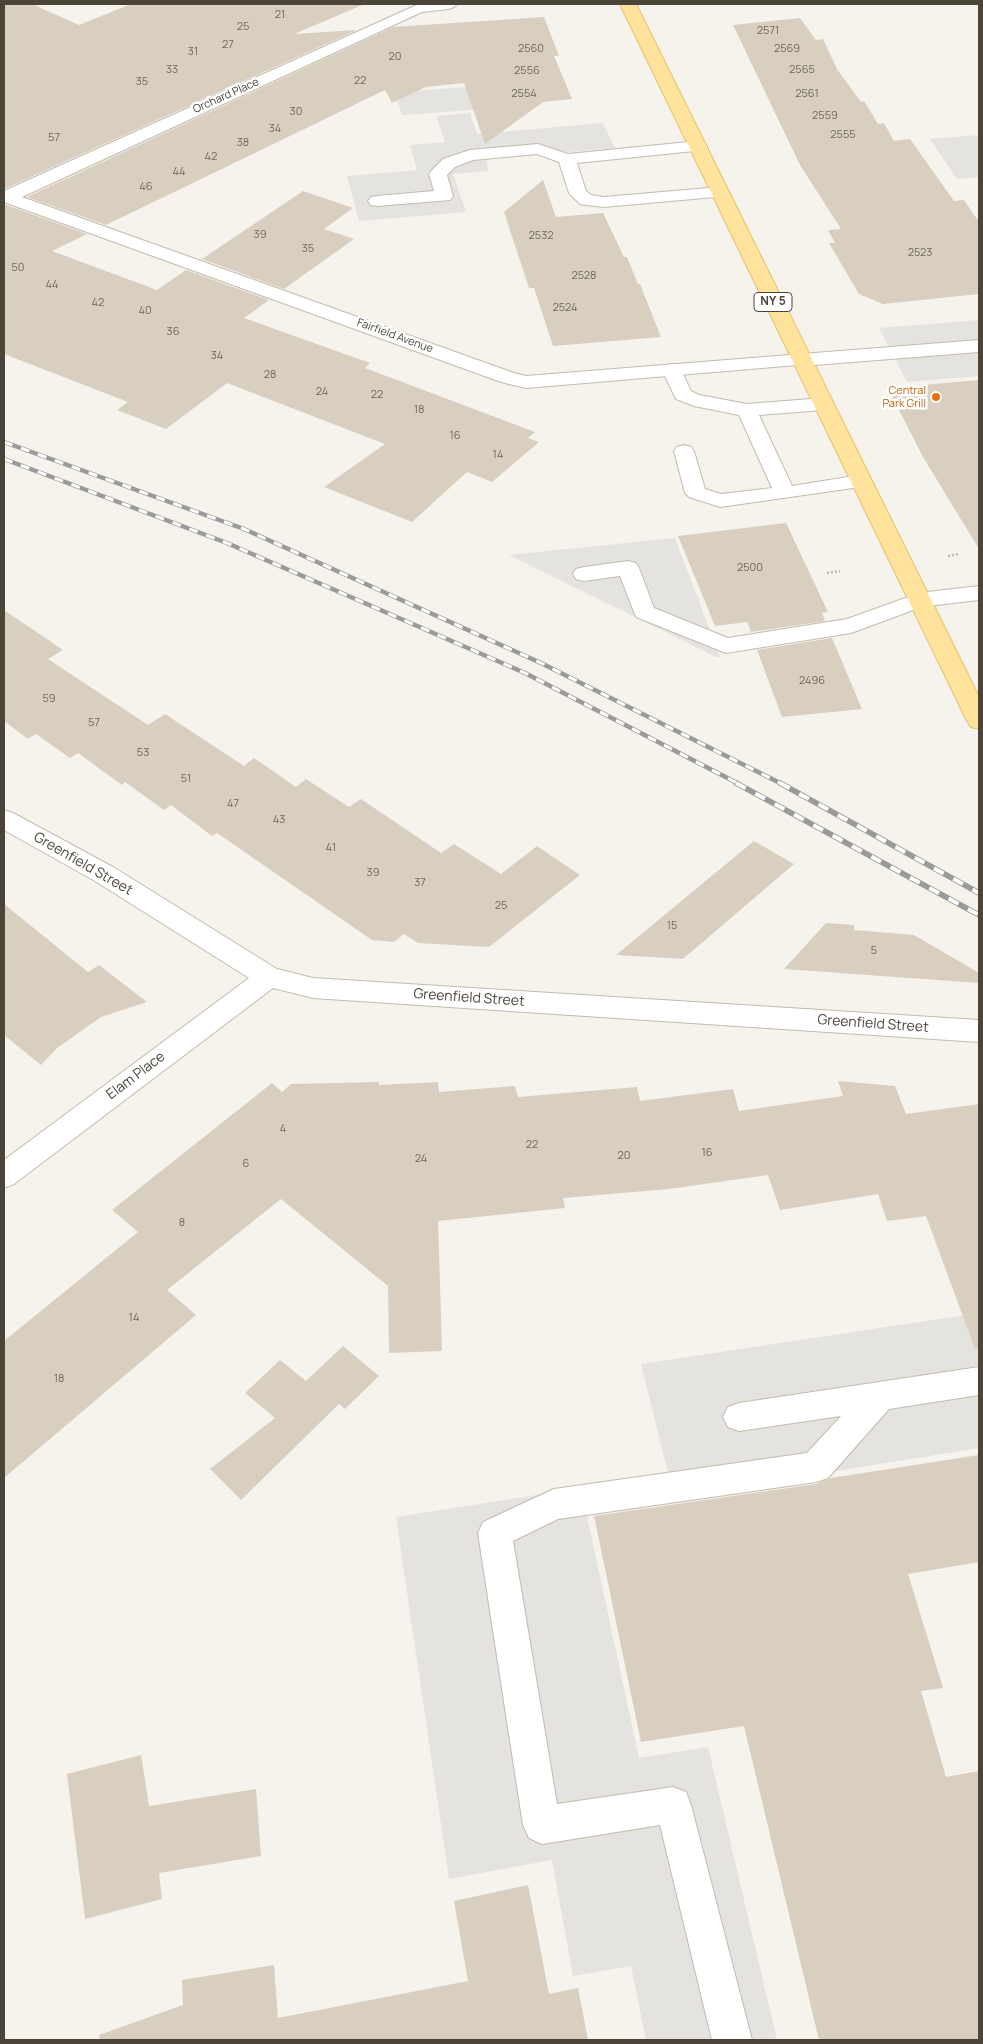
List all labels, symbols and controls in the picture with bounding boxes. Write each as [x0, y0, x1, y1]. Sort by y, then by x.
house number: 21 [275, 8, 285, 22]
house number: 25 [237, 20, 249, 34]
house number: 2571 [757, 24, 779, 38]
house number: 27 [222, 38, 234, 52]
house number: 2560 [518, 42, 544, 56]
house number: 2569 [774, 42, 800, 56]
house number: 31 [188, 45, 198, 59]
house number: 20 [389, 50, 401, 64]
house number: 33 [166, 63, 178, 77]
house number: 2565 [789, 63, 815, 77]
house number: 2556 [514, 64, 540, 78]
house number: 22 [354, 74, 366, 88]
house number: 35 [136, 75, 148, 89]
street label: Orchard Place [191, 76, 261, 116]
house number: 2554 [511, 87, 537, 101]
house number: 2561 [795, 87, 819, 101]
house number: 30 [290, 105, 302, 119]
house number: 2559 [812, 109, 838, 123]
house number: 34 [269, 122, 281, 136]
house number: 2555 [830, 128, 856, 142]
house number: 57 [48, 131, 60, 145]
house number: 38 [237, 136, 249, 150]
house number: 42 [205, 150, 217, 164]
house number: 44 [172, 165, 186, 179]
house number: 46 [139, 180, 153, 194]
house number: 39 [254, 228, 266, 242]
house number: 2532 [529, 229, 553, 243]
house number: 35 [302, 242, 314, 256]
house number: 2523 [908, 246, 932, 260]
house number: 50 [11, 261, 25, 275]
house number: 2528 [572, 269, 596, 283]
house number: 44 [45, 278, 59, 292]
road number: NY 5 [754, 292, 792, 312]
house number: 42 [92, 296, 104, 310]
house number: 2524 [553, 301, 577, 315]
house number: 40 [138, 304, 152, 318]
street label: Fairfield Avenue [355, 316, 435, 356]
house number: 36 [167, 325, 179, 339]
house number: 34 [211, 349, 223, 363]
house number: 28 [264, 368, 276, 382]
place label: Central Park Grill [882, 384, 926, 410]
house number: 24 [316, 385, 328, 399]
house number: 22 [371, 388, 383, 402]
marker: Central Park Grill [930, 391, 942, 403]
house number: 18 [414, 403, 424, 417]
house number: 16 [449, 429, 461, 443]
house number: 14 [493, 448, 503, 462]
house number: 2500 [737, 561, 763, 575]
house number: 2496 [799, 674, 825, 688]
house number: 59 [42, 692, 56, 706]
house number: 57 [88, 716, 100, 730]
house number: 53 [137, 746, 149, 760]
house number: 51 [181, 772, 191, 786]
house number: 47 [227, 797, 239, 811]
house number: 43 [273, 813, 285, 827]
street label: Greenfield Street [31, 829, 135, 899]
house number: 41 [326, 841, 336, 855]
house number: 39 [367, 866, 379, 880]
house number: 37 [414, 876, 426, 890]
house number: 25 [495, 899, 507, 913]
house number: 15 [667, 919, 677, 933]
house number: 5 [871, 944, 877, 958]
street label: Greenfield Street [413, 986, 525, 1010]
street label: Greenfield Street [817, 1012, 929, 1036]
street label: Elam Place [103, 1049, 169, 1103]
house number: 4 [280, 1122, 286, 1136]
house number: 22 [526, 1138, 538, 1152]
house number: 16 [701, 1146, 713, 1160]
house number: 20 [618, 1149, 630, 1163]
house number: 24 [415, 1152, 427, 1166]
house number: 6 [243, 1157, 249, 1171]
house number: 8 [179, 1216, 185, 1230]
house number: 14 [129, 1311, 139, 1325]
house number: 18 [54, 1372, 64, 1386]

